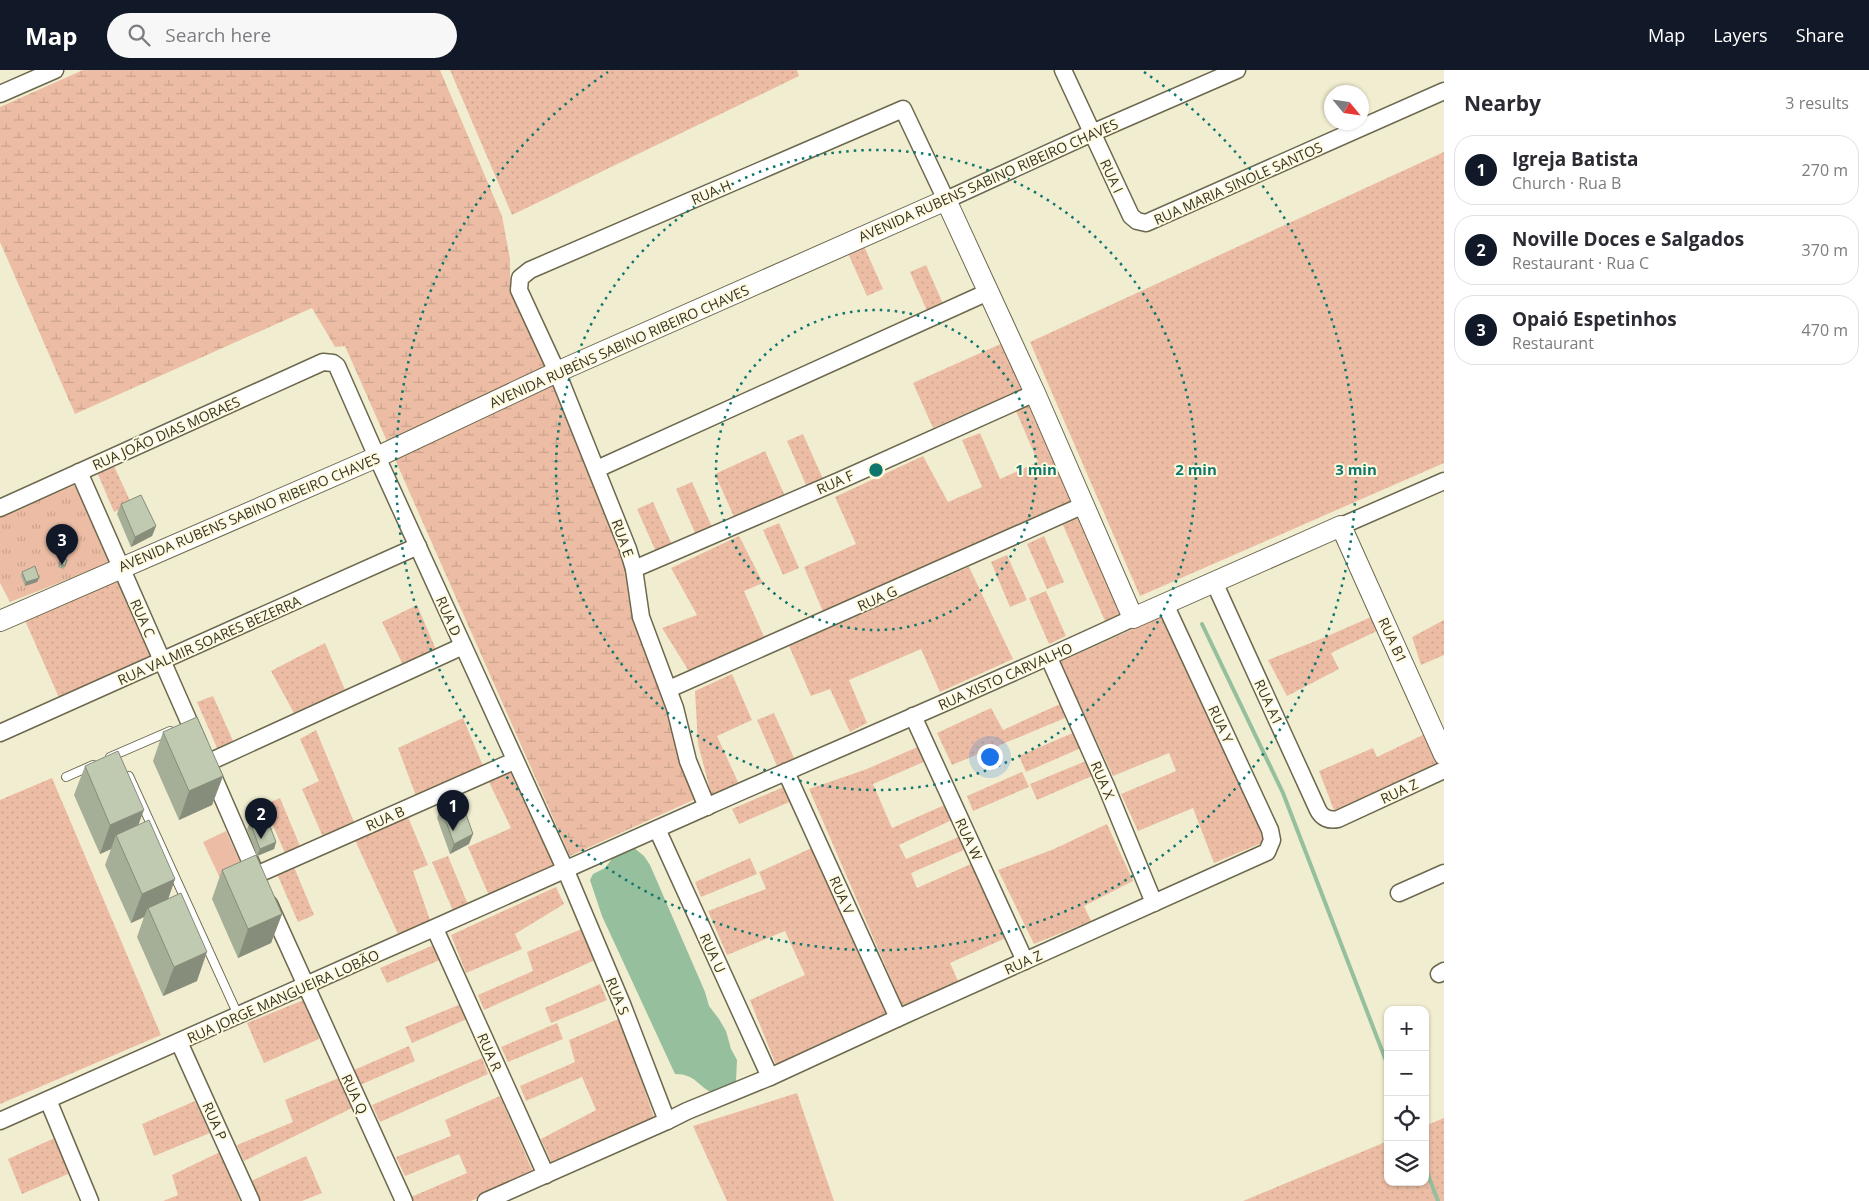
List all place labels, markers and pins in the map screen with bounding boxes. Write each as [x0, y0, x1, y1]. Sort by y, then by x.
centre of rings [867, 461, 885, 479]
pin: 3 [46, 524, 78, 565]
pin: 1 [437, 790, 469, 831]
pin: 2 [245, 798, 277, 839]

